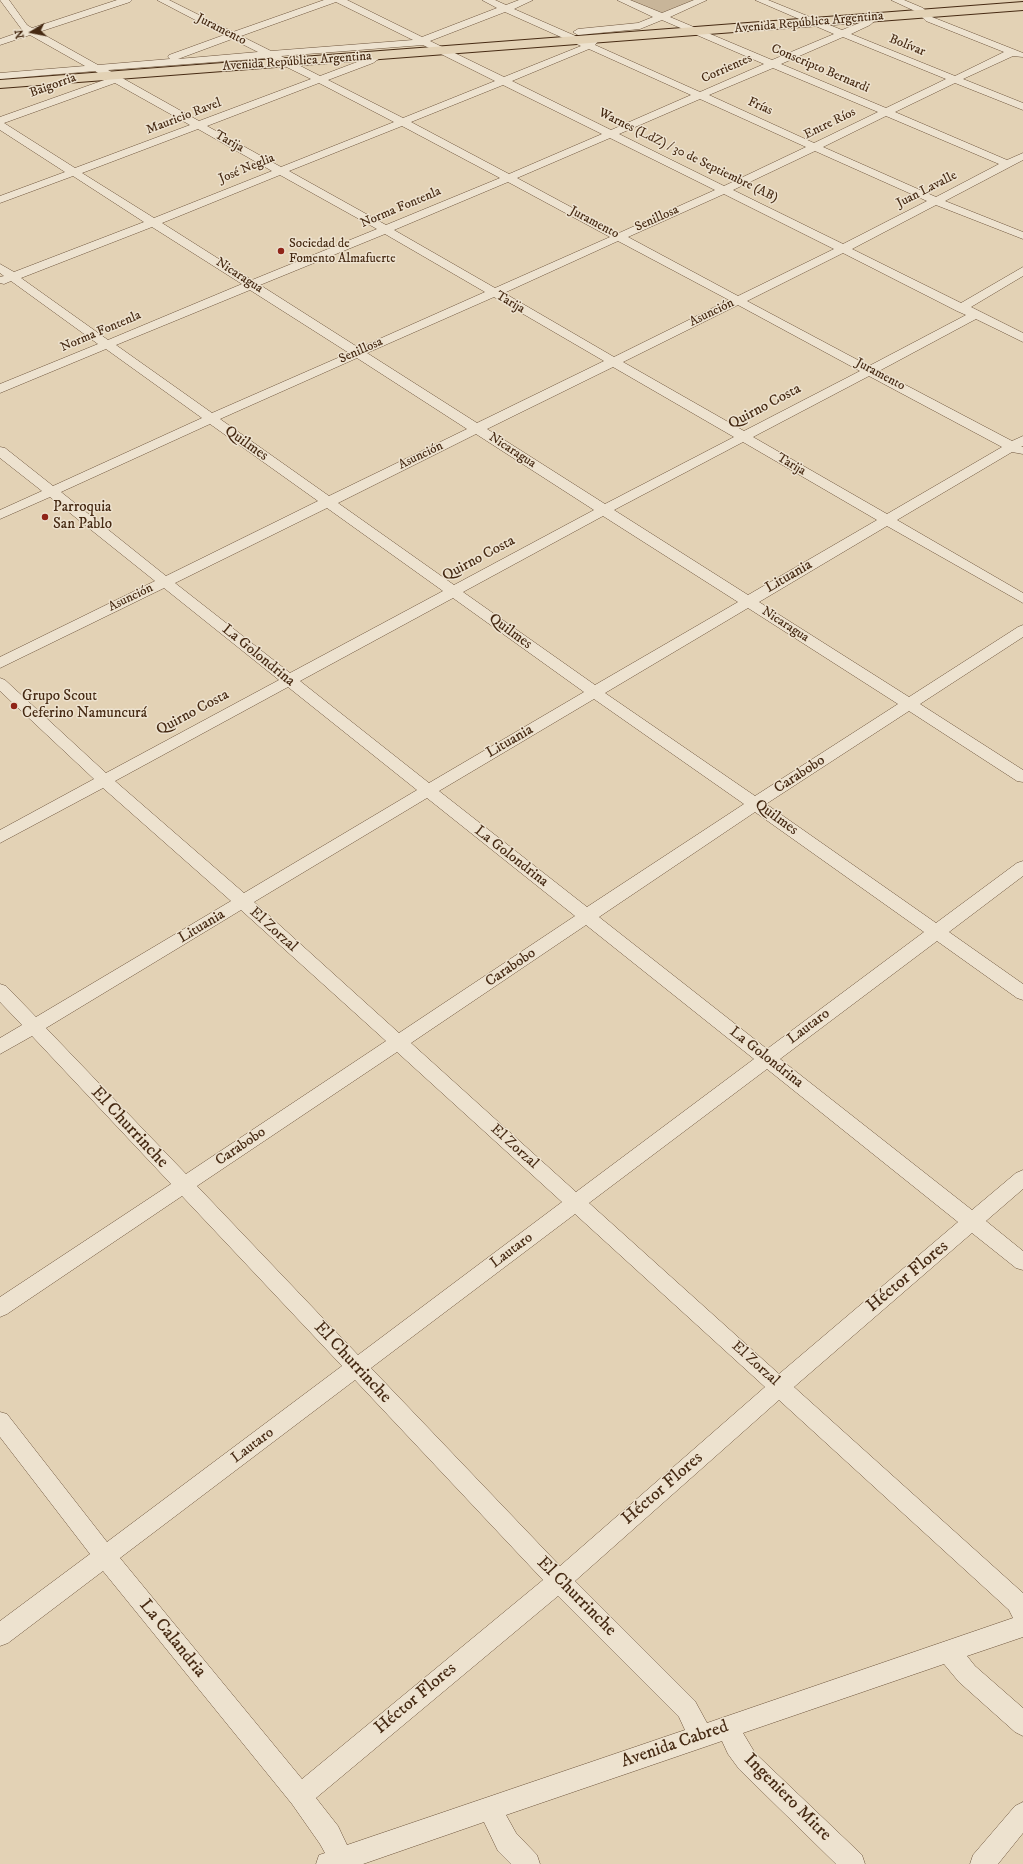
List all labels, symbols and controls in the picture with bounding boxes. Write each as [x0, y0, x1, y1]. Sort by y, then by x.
street label: Avenida República Argentina [734, 9, 884, 37]
street label: Juramento [193, 11, 249, 49]
north arrow [12, 12, 52, 52]
text: N [13, 28, 28, 40]
street label: Bolívar [887, 32, 927, 60]
street label: Conscripto Bernardi [769, 41, 871, 97]
street label: Avenida República Argentina [222, 49, 372, 75]
street label: Corrientes [699, 51, 755, 87]
street label: Baigorria [28, 70, 78, 102]
street label: Frías [745, 95, 775, 119]
street label: Mauricio Ravel [144, 96, 224, 138]
street label: Entre Ríos [802, 105, 858, 143]
street label: Warnes (LdZ) / 30 de Septiembre (AB) [596, 106, 780, 206]
street label: Tarija [212, 128, 246, 156]
street label: José Neglia [217, 151, 277, 187]
street label: Juan Lavalle [894, 168, 960, 212]
street label: Norma Fontenla [358, 184, 444, 232]
street label: Senillosa [633, 202, 681, 236]
street label: Juramento [567, 203, 621, 243]
place label: Sociedad de Fomento Almafuerte [289, 236, 396, 267]
marker: Sociedad de Fomento Almafuerte [276, 246, 286, 256]
street label: Nicaragua [212, 255, 266, 297]
street label: Tarija [493, 288, 527, 318]
street label: Asunción [687, 296, 737, 330]
street label: Norma Fontenla [58, 308, 144, 356]
street label: Senillosa [337, 334, 385, 368]
street label: Juramento [853, 355, 907, 395]
street label: Quirno Costa [726, 380, 804, 434]
street label: Quilmes [221, 423, 271, 465]
street label: Nicaragua [485, 430, 539, 472]
street label: Asunción [396, 439, 446, 473]
street label: Tarija [774, 450, 808, 480]
place label: Parroquia San Pablo [53, 499, 112, 534]
marker: Parroquia San Pablo [40, 512, 50, 522]
street label: Quirno Costa [440, 532, 518, 586]
street label: Lituania [762, 556, 816, 598]
street label: Asunción [106, 581, 156, 615]
street label: Nicaragua [758, 604, 812, 646]
street label: Quilmes [485, 610, 535, 654]
street label: La Golondrina [218, 621, 298, 691]
street label: Quirno Costa [154, 686, 232, 740]
place label: Grupo Scout Ceferino Namuncurá [22, 688, 147, 723]
marker: Grupo Scout Ceferino Namuncurá [9, 701, 19, 711]
street label: Lituania [483, 721, 537, 763]
street label: Carabobo [771, 752, 829, 798]
street label: Quilmes [751, 796, 801, 840]
street label: La Golondrina [470, 823, 552, 891]
street label: El Zorzal [245, 904, 301, 956]
street label: Lituania [175, 906, 229, 948]
street label: Carabobo [482, 945, 540, 991]
street label: Lautaro [784, 1005, 834, 1049]
street label: La Golondrina [725, 1024, 807, 1092]
street label: El Churrinche [86, 1083, 172, 1173]
street label: El Zorzal [486, 1121, 542, 1173]
street label: Carabobo [212, 1124, 270, 1170]
street label: Lautaro [487, 1229, 537, 1273]
street label: Héctor Flores [863, 1236, 953, 1318]
street label: El Churrinche [309, 1318, 395, 1408]
street label: El Zorzal [727, 1338, 783, 1390]
street label: Lautaro [228, 1424, 278, 1468]
street label: Héctor Flores [618, 1448, 708, 1530]
street label: El Churrinche [532, 1553, 620, 1641]
street label: La Calandria [134, 1595, 210, 1683]
street label: Héctor Flores [371, 1658, 461, 1740]
street label: Avenida Cabred [618, 1717, 732, 1773]
street label: Ingeniero Mitre [739, 1750, 835, 1846]

